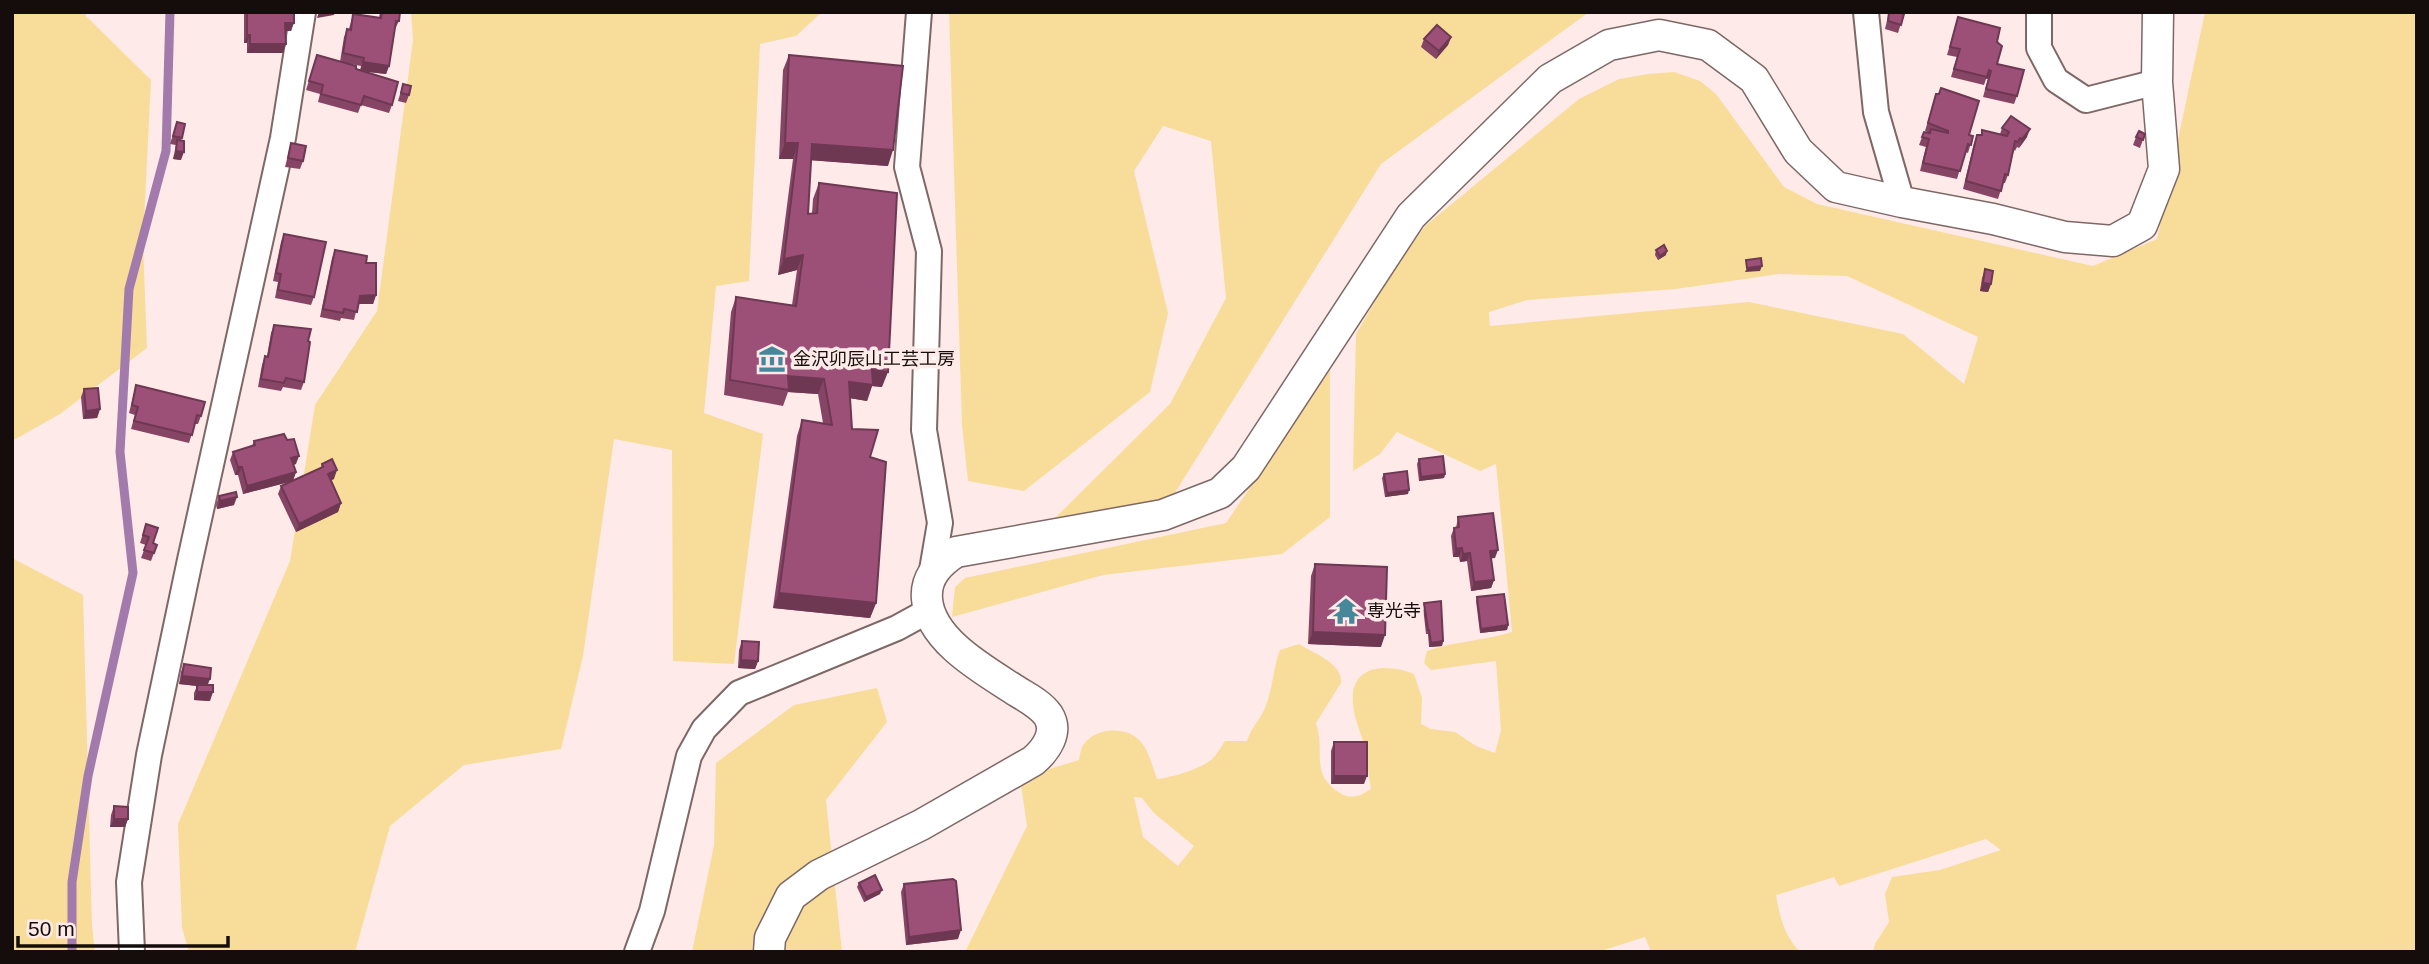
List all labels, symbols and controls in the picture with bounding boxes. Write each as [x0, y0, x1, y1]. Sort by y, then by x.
museum icon: 金沢卯辰山工芸工房 [757, 344, 787, 374]
place label: 金沢卯辰山工芸工房 [793, 349, 955, 369]
temple icon: 専光寺 [1331, 596, 1361, 626]
place label: 専光寺 [1367, 601, 1421, 621]
scale bar [18, 904, 228, 948]
text: 50 m [28, 917, 75, 940]

